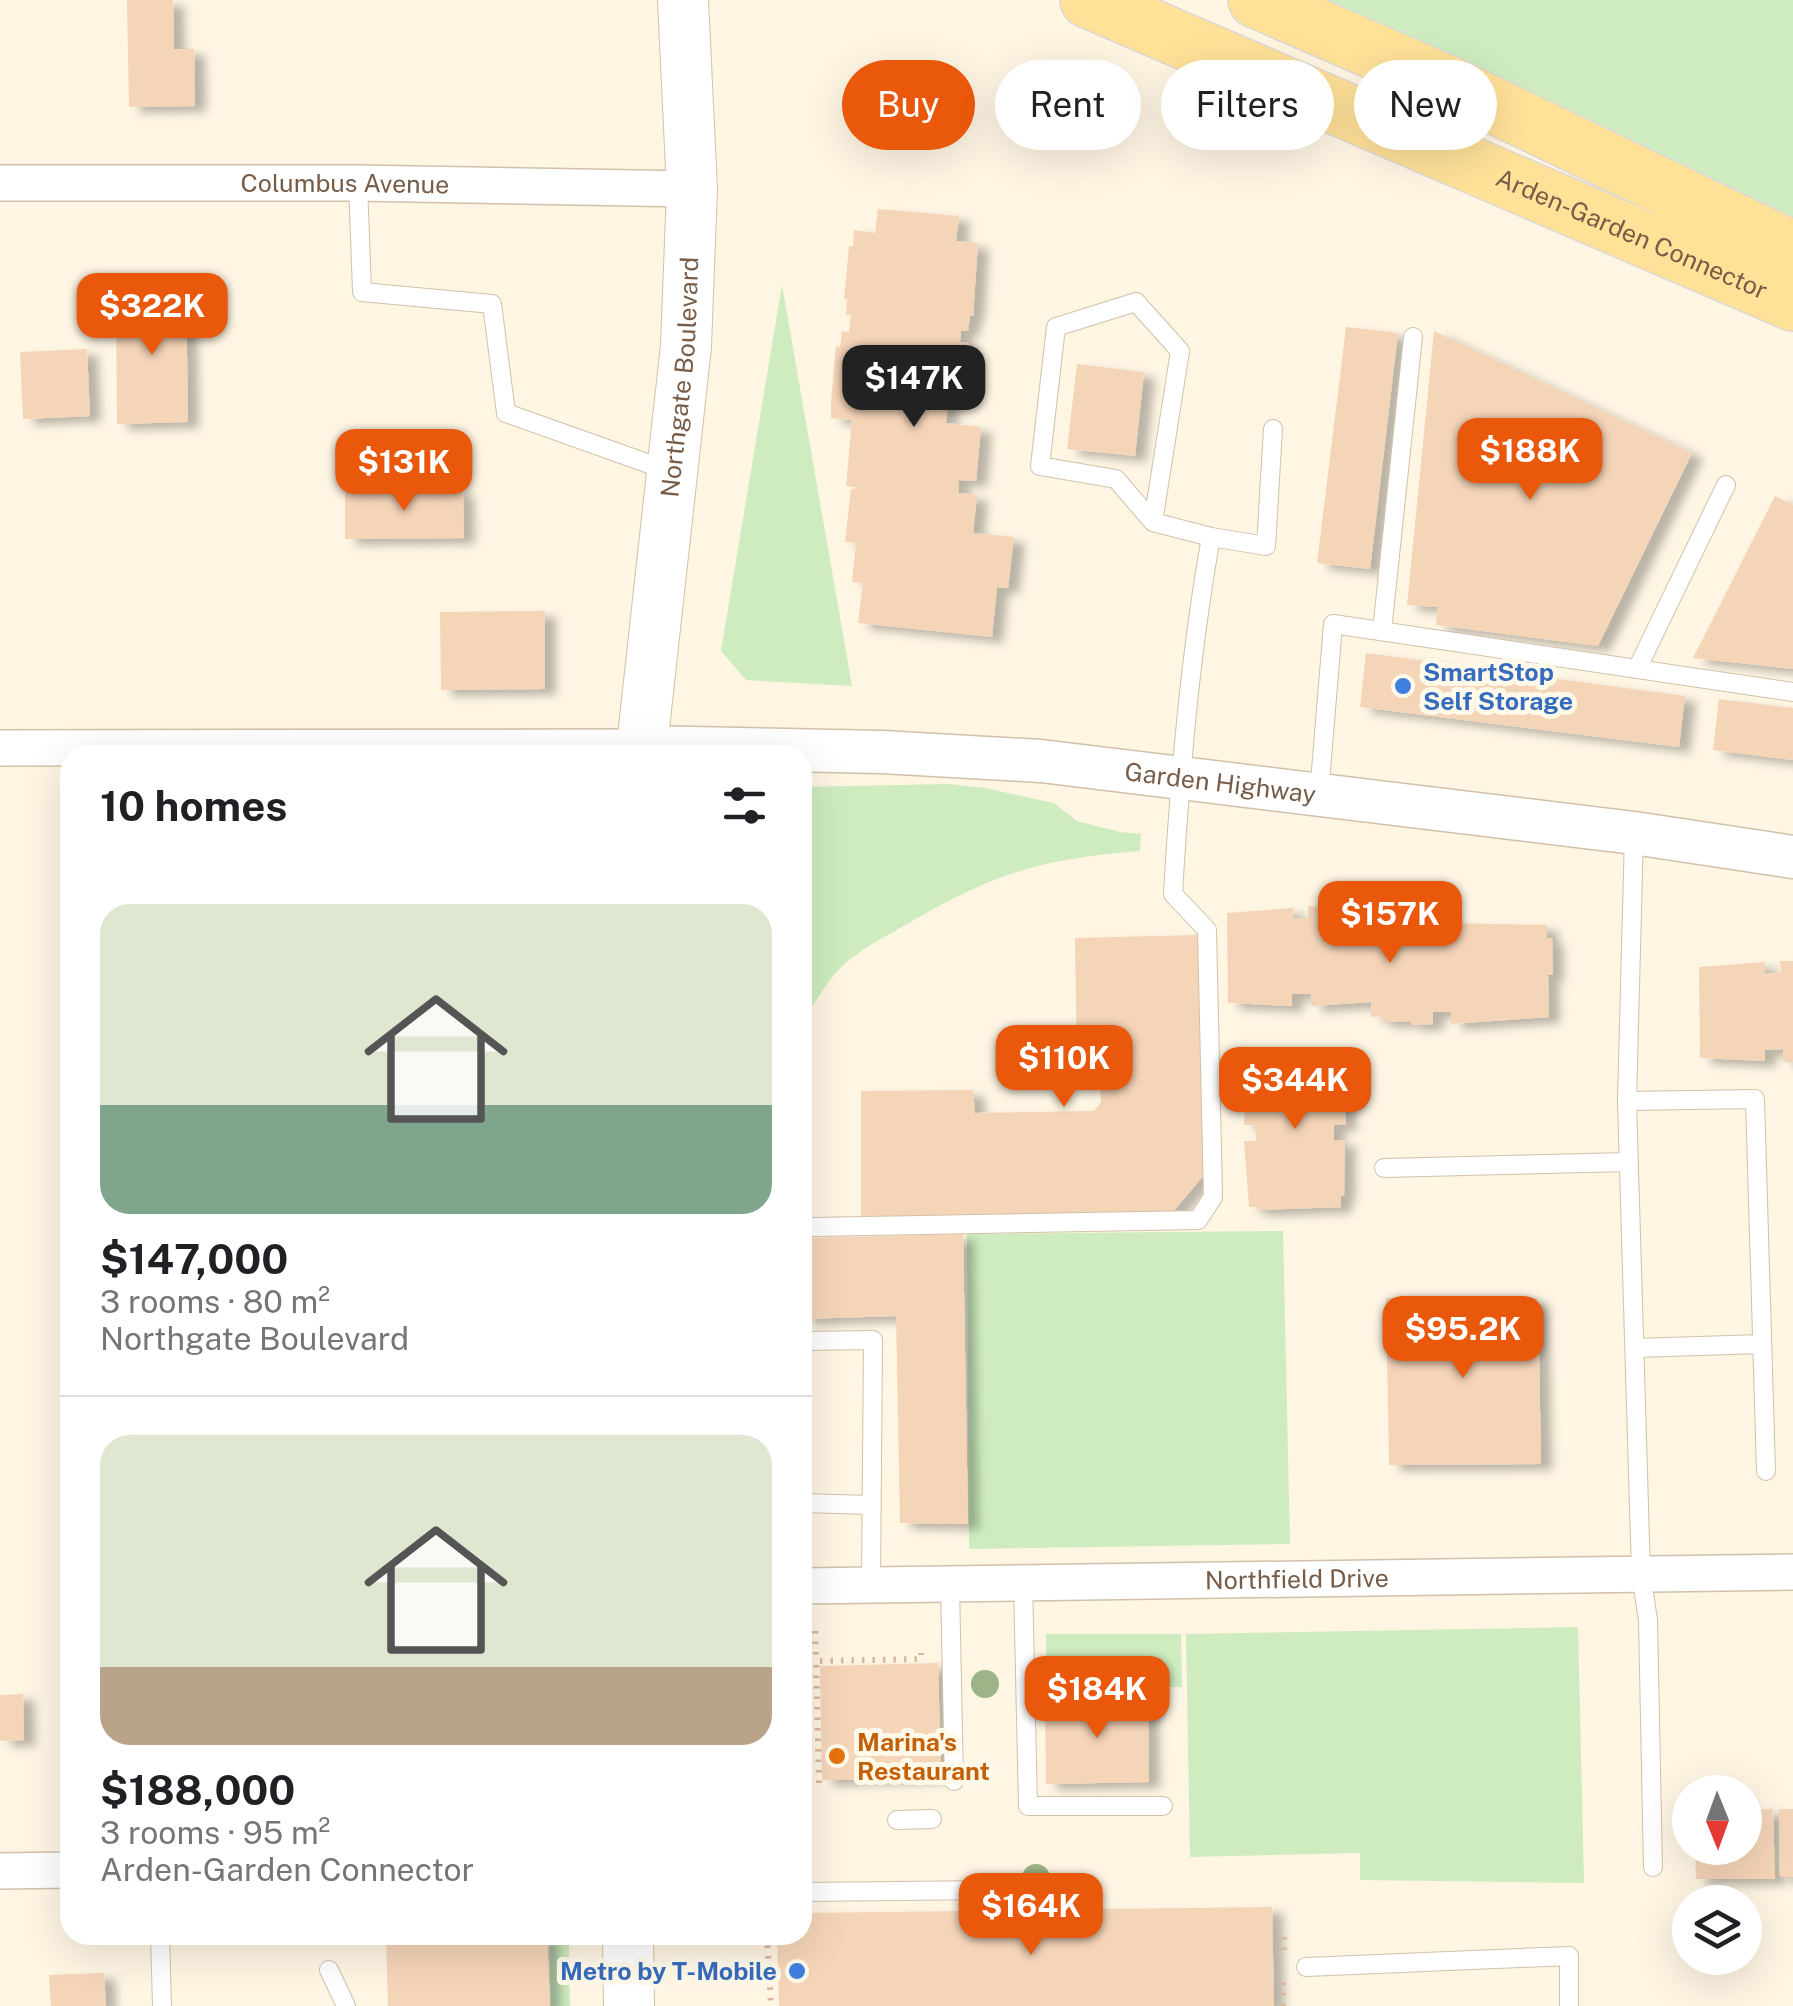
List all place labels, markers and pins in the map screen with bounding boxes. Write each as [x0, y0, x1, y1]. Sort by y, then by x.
pin: $322K [82, 273, 222, 358]
pin: $147K [844, 345, 984, 430]
pin: $188K [1460, 418, 1600, 503]
pin: $131K [334, 429, 474, 514]
place label: SmartStop Self Storage [1423, 657, 1573, 716]
marker: SmartStop Self Storage [1392, 675, 1414, 697]
pin: $157K [1320, 881, 1460, 966]
pin: $110K [994, 1025, 1134, 1110]
pin: $344K [1225, 1047, 1365, 1132]
pin: $95.2K [1382, 1296, 1544, 1381]
pin: $184K [1027, 1656, 1167, 1741]
place label: Marina's Restaurant [857, 1727, 990, 1786]
marker: Marina's Restaurant [826, 1745, 848, 1767]
pin: $164K [961, 1873, 1101, 1958]
place label: Metro by T-Mobile [560, 1956, 777, 1986]
marker: Metro by T-Mobile [786, 1960, 808, 1982]

